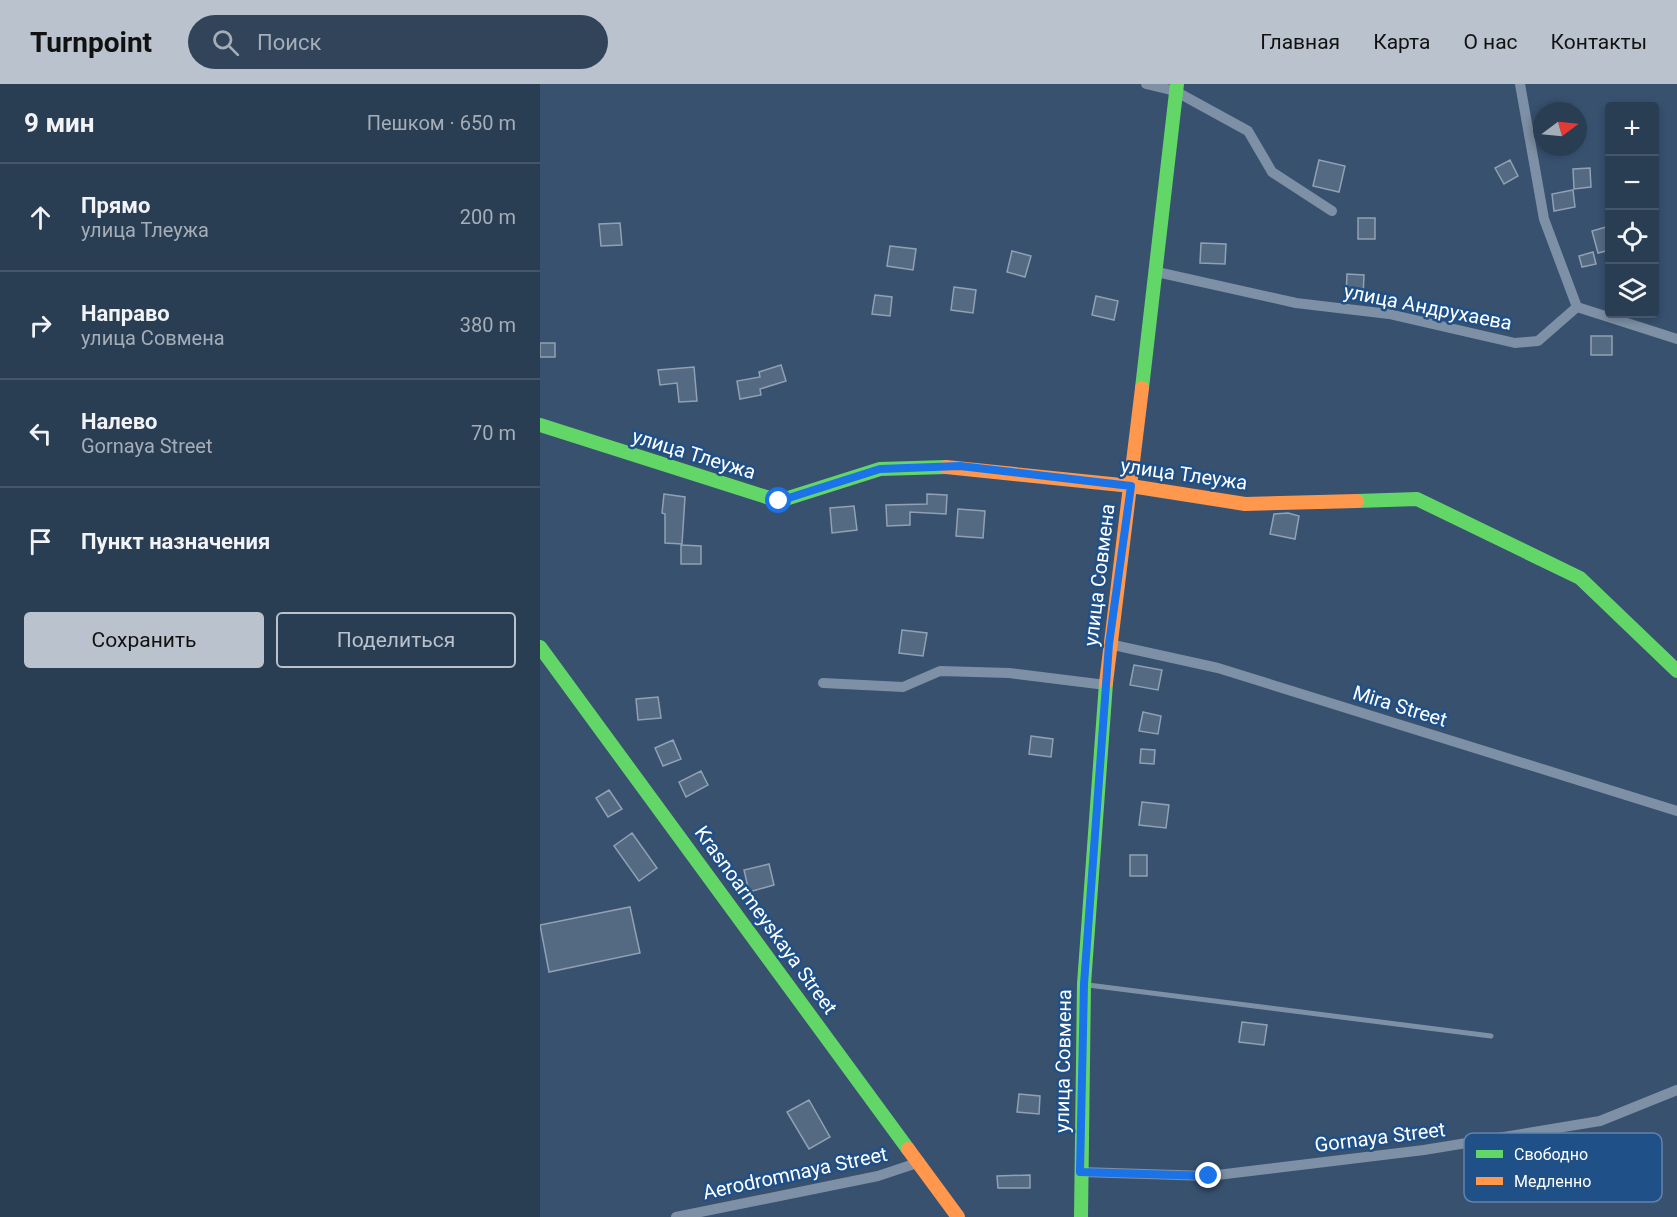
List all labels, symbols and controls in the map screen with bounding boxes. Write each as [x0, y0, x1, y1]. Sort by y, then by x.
search box [188, 15, 608, 69]
text: Turnpoint [30, 26, 152, 59]
icon: search [209, 26, 242, 59]
text: Поиск [257, 30, 321, 55]
text: Главная [1260, 30, 1340, 54]
text: Карта [1373, 30, 1430, 54]
text: О нас [1463, 30, 1518, 54]
text: Контакты [1551, 30, 1647, 54]
north arrow [1533, 102, 1587, 156]
map controls [1605, 102, 1659, 318]
button: + [1605, 102, 1659, 156]
text: 9 мин [24, 108, 95, 138]
text: Пешком · 650 m [367, 111, 516, 135]
button: − [1605, 156, 1659, 210]
text: Прямо [81, 193, 150, 218]
icon: ahead [24, 201, 57, 234]
text: 200 m [460, 205, 516, 229]
button: locate [1605, 210, 1659, 264]
text: улица Тлеужа [81, 218, 209, 242]
button: layers [1605, 264, 1659, 318]
street label: улица Андрухаева [1342, 279, 1514, 335]
text: Направо [81, 301, 170, 326]
icon: right [24, 309, 57, 342]
text: 380 m [460, 313, 516, 337]
text: улица Совмена [81, 326, 225, 350]
text: Налево [81, 409, 158, 434]
icon: left [24, 417, 57, 450]
text: 70 m [471, 421, 516, 445]
street label: улица Тлеужа [629, 424, 759, 484]
text: Gornaya Street [81, 434, 213, 458]
street label: улица Тлеужа [1119, 453, 1249, 495]
route start [765, 487, 791, 513]
street label: улица Совмена [1078, 502, 1120, 648]
icon: arrive [24, 525, 57, 558]
text: Пункт назначения [81, 529, 270, 554]
button: Сохранить [24, 612, 264, 668]
button: Поделиться [276, 612, 516, 668]
street label: Mira Street [1350, 680, 1450, 732]
street label: Krasnoarmeyskaya Street [690, 821, 842, 1019]
street label: улица Совмена [1050, 989, 1076, 1133]
street label: Gornaya Street [1313, 1117, 1447, 1157]
legend [1464, 1133, 1662, 1202]
street label: Aerodromnaya Street [700, 1142, 890, 1204]
text: Свободно [1514, 1145, 1588, 1164]
route end [1195, 1162, 1221, 1188]
text: Медленно [1514, 1172, 1591, 1191]

